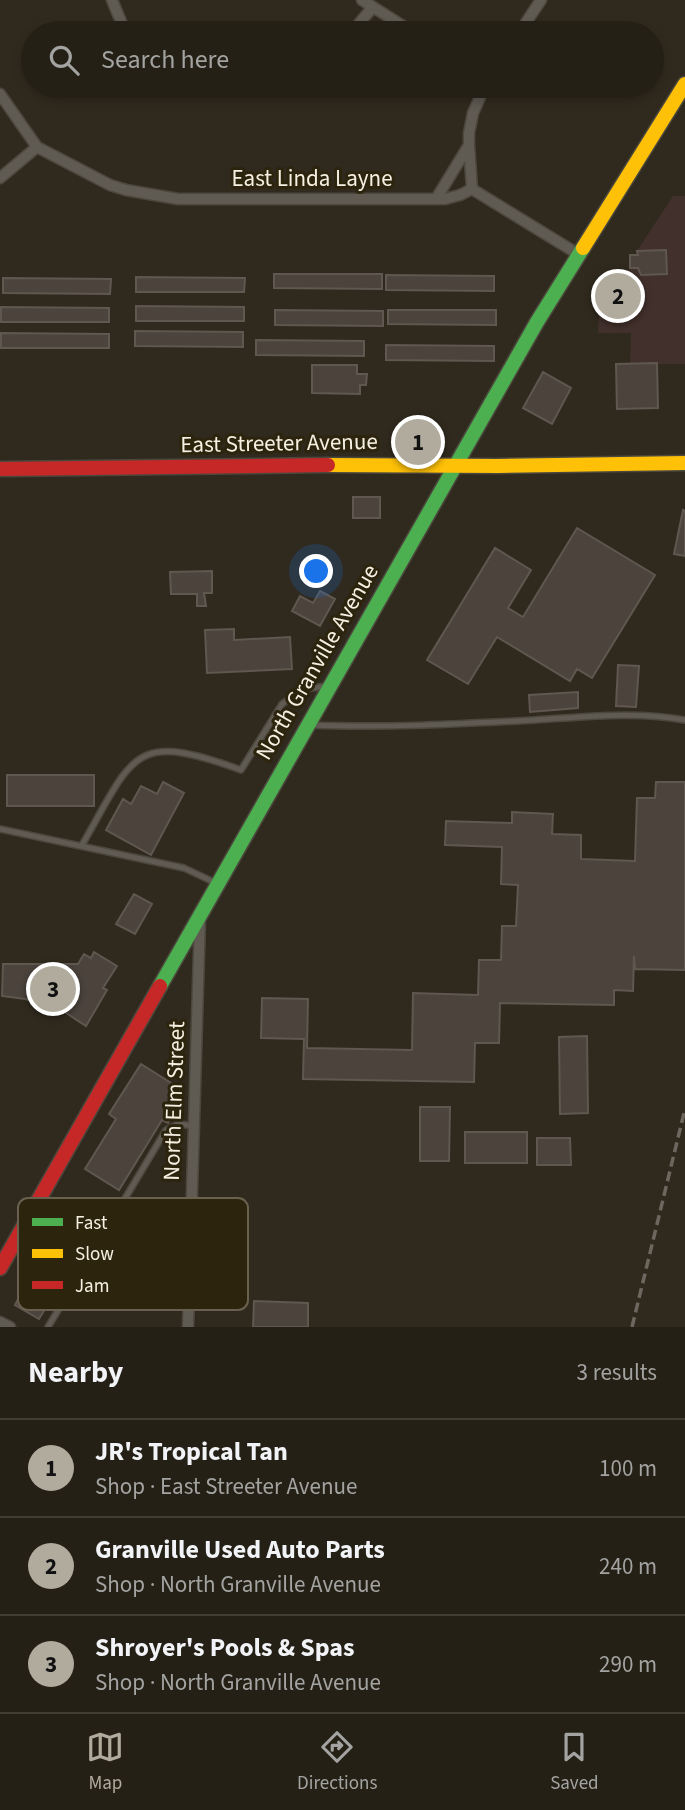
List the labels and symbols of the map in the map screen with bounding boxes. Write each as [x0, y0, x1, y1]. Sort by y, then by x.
street label: East Linda Layne [231, 162, 393, 195]
pin: 2 [595, 270, 641, 322]
pin: 1 [395, 416, 441, 468]
street label: East Streeter Avenue [180, 425, 378, 461]
your location [299, 554, 333, 588]
street label: North Granville Avenue [247, 558, 387, 766]
pin: 3 [30, 963, 76, 1015]
street label: North Elm Street [155, 1021, 193, 1181]
legend [18, 1198, 248, 1310]
text: Fast [75, 1210, 108, 1237]
text: Slow [75, 1241, 114, 1268]
text: Jam [75, 1273, 109, 1300]

